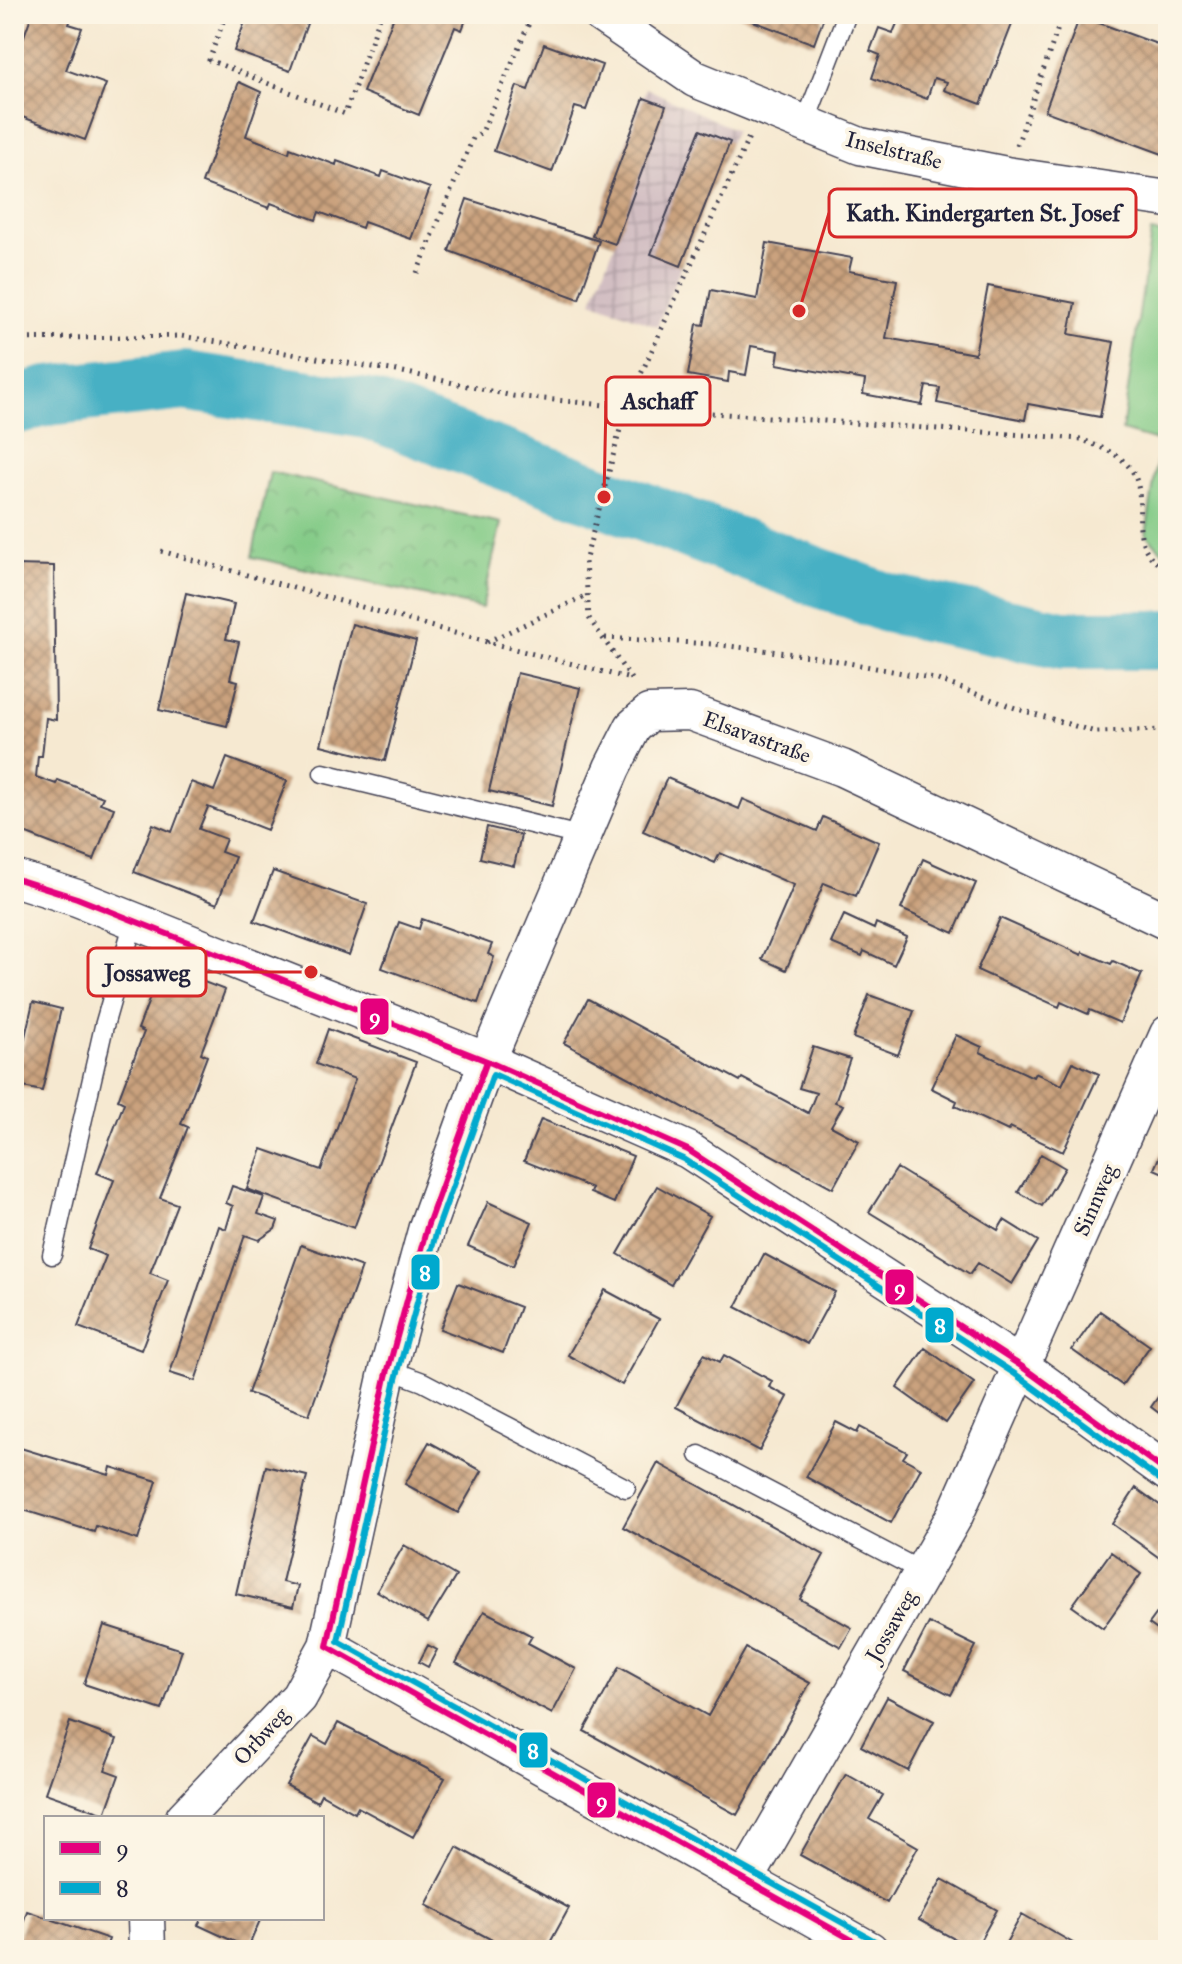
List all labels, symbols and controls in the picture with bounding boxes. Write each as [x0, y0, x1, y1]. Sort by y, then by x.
street label: Inselstraße [843, 125, 945, 175]
callout: Kath. Kindergarten St. Josef [829, 189, 1136, 237]
text: Kath. Kindergarten St. Josef [846, 198, 1124, 228]
callout: Aschaff [606, 377, 710, 425]
text: Aschaff [620, 386, 699, 416]
street label: Elsavastraße [700, 705, 814, 769]
callout: Jossaweg [88, 948, 206, 996]
text: Jossaweg [101, 958, 191, 988]
line badge: 9 [359, 997, 390, 1036]
text: 9 [369, 1003, 381, 1030]
street label: Sinnweg [1067, 1159, 1123, 1240]
line badge: 8 [410, 1253, 441, 1291]
text: 8 [419, 1259, 431, 1286]
line badge: 9 [884, 1268, 915, 1306]
text: 9 [894, 1274, 906, 1301]
line badge: 8 [924, 1306, 955, 1344]
text: 8 [934, 1312, 946, 1339]
street label: Jossaweg [859, 1585, 923, 1668]
street label: Orbweg [228, 1701, 295, 1771]
line badge: 8 [518, 1731, 549, 1769]
text: 8 [527, 1737, 539, 1764]
line badge: 9 [586, 1781, 617, 1819]
text: 9 [596, 1787, 608, 1814]
legend [44, 1816, 324, 1920]
text: 9 [116, 1833, 129, 1863]
text: 8 [116, 1873, 129, 1903]

